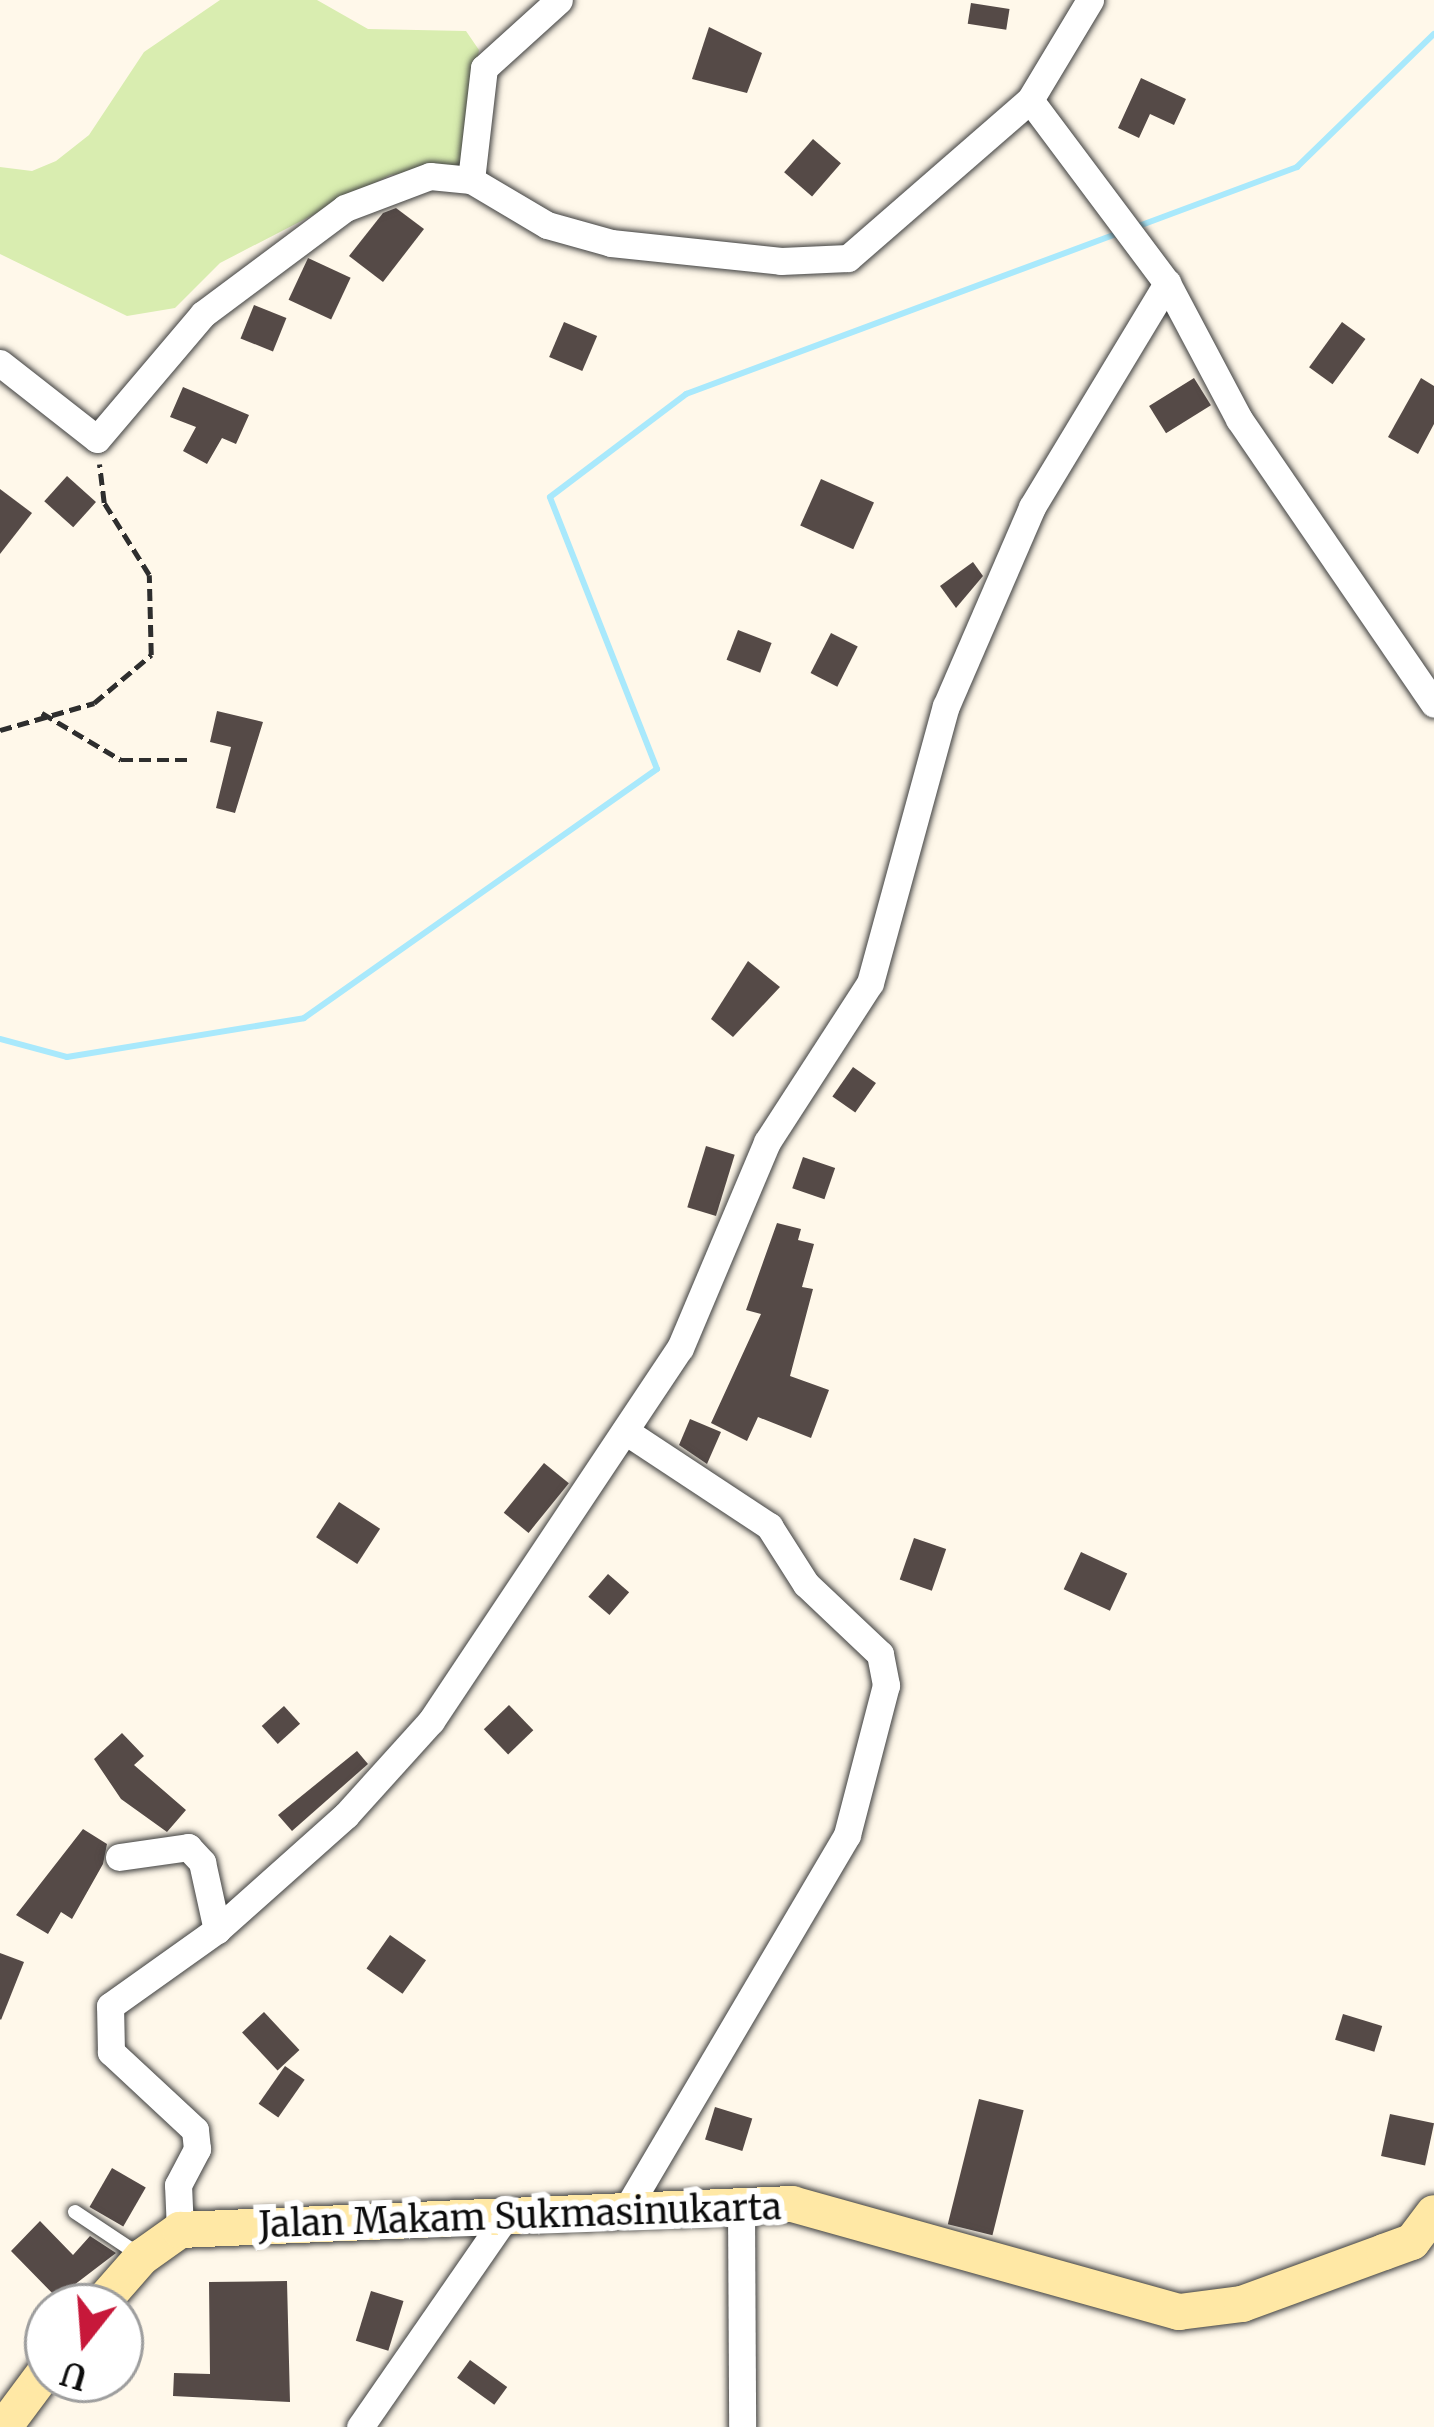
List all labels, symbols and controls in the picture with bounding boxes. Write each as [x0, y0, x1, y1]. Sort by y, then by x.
street label: Jalan Makam Sukmasinukarta [258, 2185, 782, 2247]
north arrow [24, 2283, 144, 2403]
text: U [56, 2352, 92, 2398]

